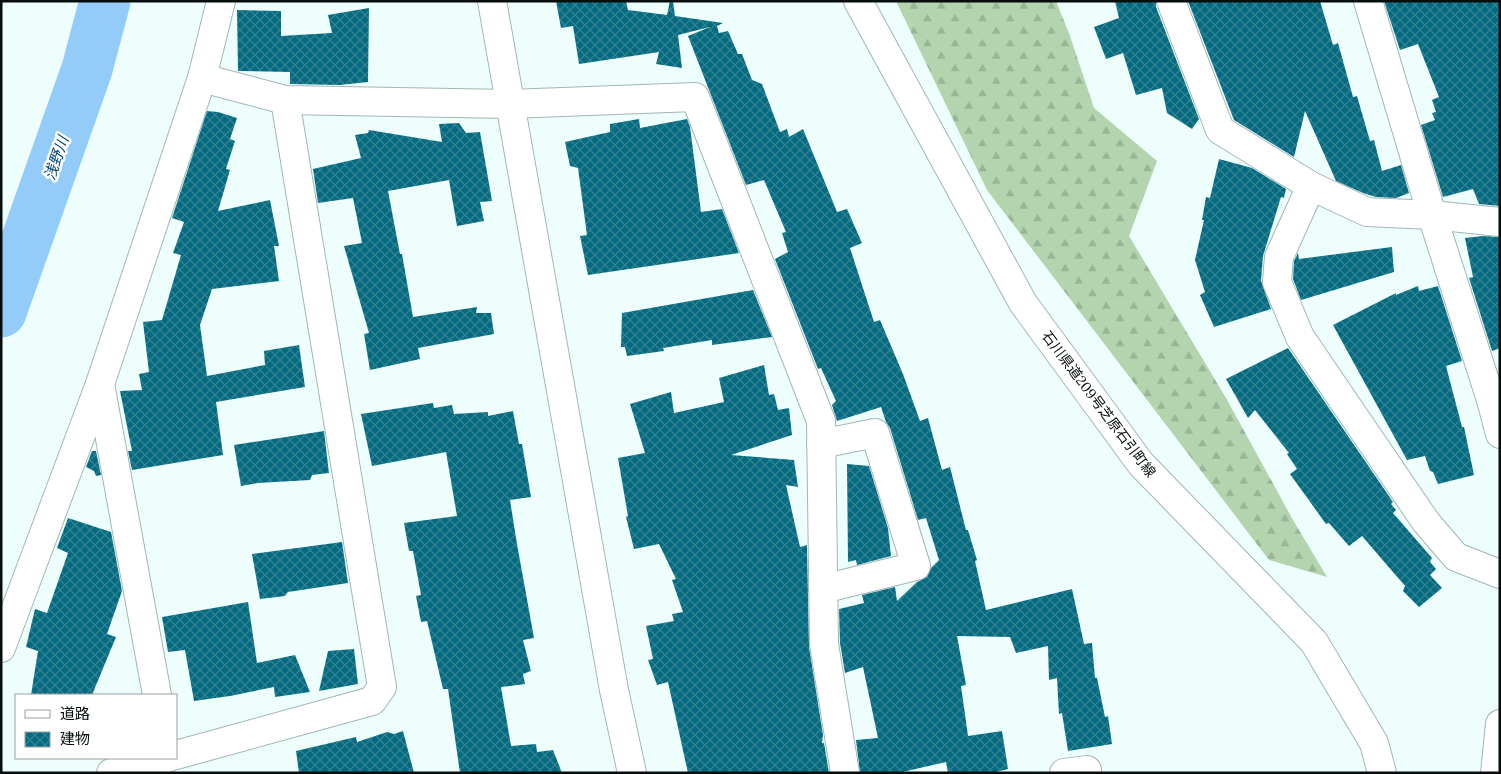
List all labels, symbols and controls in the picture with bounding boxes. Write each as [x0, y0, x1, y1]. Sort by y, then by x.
water label: 浅野川 [40, 132, 73, 182]
street label: 石川県道209号芝原石引町線 [1038, 327, 1160, 481]
legend [15, 694, 178, 759]
text: 道路 [60, 704, 90, 723]
text: 建物 [60, 729, 90, 748]

